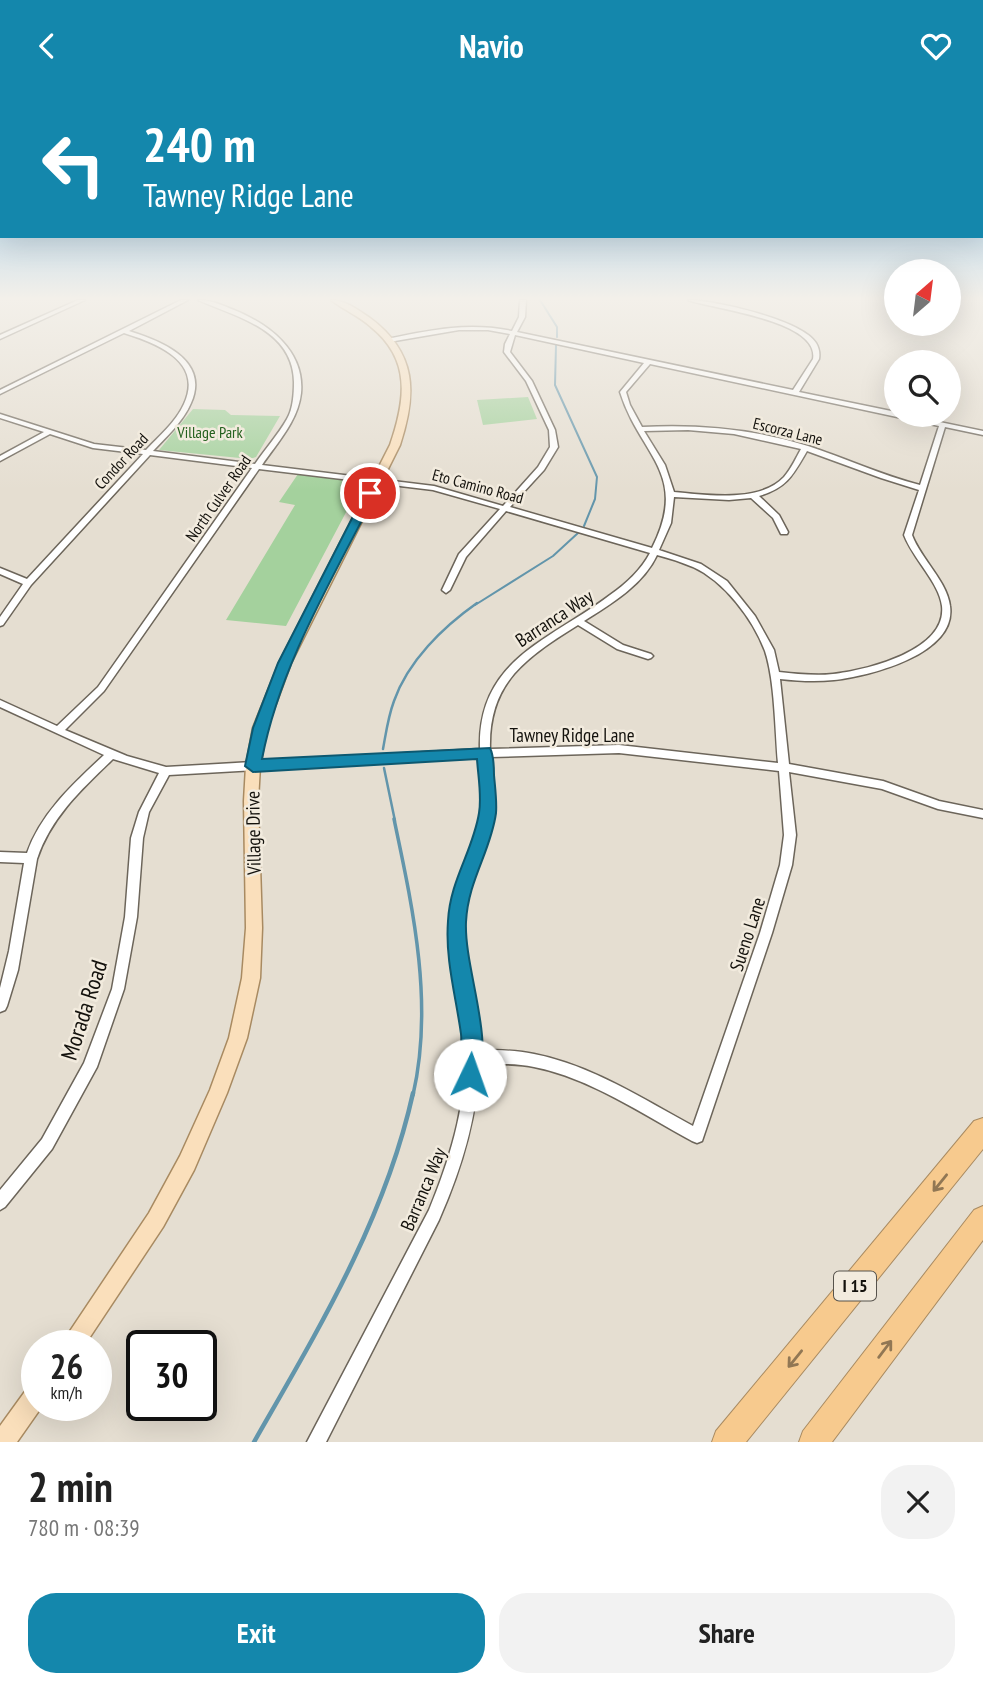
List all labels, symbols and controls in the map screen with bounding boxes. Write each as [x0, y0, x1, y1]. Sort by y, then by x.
text: Navio [459, 25, 524, 67]
icon: back [28, 27, 66, 65]
icon: heart [917, 27, 955, 65]
text: 240 m [143, 112, 256, 176]
icon: left [28, 119, 119, 210]
text: Tawney Ridge Lane [143, 174, 354, 216]
north arrow [884, 259, 961, 336]
map controls [884, 259, 961, 427]
button: search [884, 350, 961, 427]
street label: Escorza Lane [751, 413, 825, 449]
park label: Village Park [176, 422, 243, 442]
street label: Condor Road [90, 429, 152, 493]
street label: North Culver Road [181, 451, 255, 545]
pin [340, 463, 400, 523]
street label: Eto Camino Road [430, 464, 526, 508]
icon: arrive [351, 474, 389, 512]
street label: Barranca Way [511, 584, 598, 652]
street label: Tawney Ridge Lane [509, 723, 635, 747]
street label: Village Drive [240, 791, 266, 876]
street label: Sueno Lane [724, 894, 770, 974]
street label: Morada Road [54, 956, 113, 1063]
position arrow [433, 1038, 507, 1112]
street label: Barranca Way [395, 1143, 452, 1234]
one-way arrow [932, 1174, 948, 1192]
road number: I 15 [834, 1271, 876, 1301]
speed limit sign: 30 [126, 1330, 217, 1421]
one-way arrow [877, 1340, 892, 1358]
text: 26 [50, 1343, 83, 1389]
one-way arrow [787, 1349, 803, 1367]
text: km/h [51, 1381, 82, 1404]
text: 2 min [28, 1459, 113, 1514]
button: close [881, 1465, 955, 1539]
text: 780 m · 08:39 [28, 1513, 140, 1542]
button: Exit [28, 1593, 485, 1673]
button: Share [499, 1593, 955, 1673]

